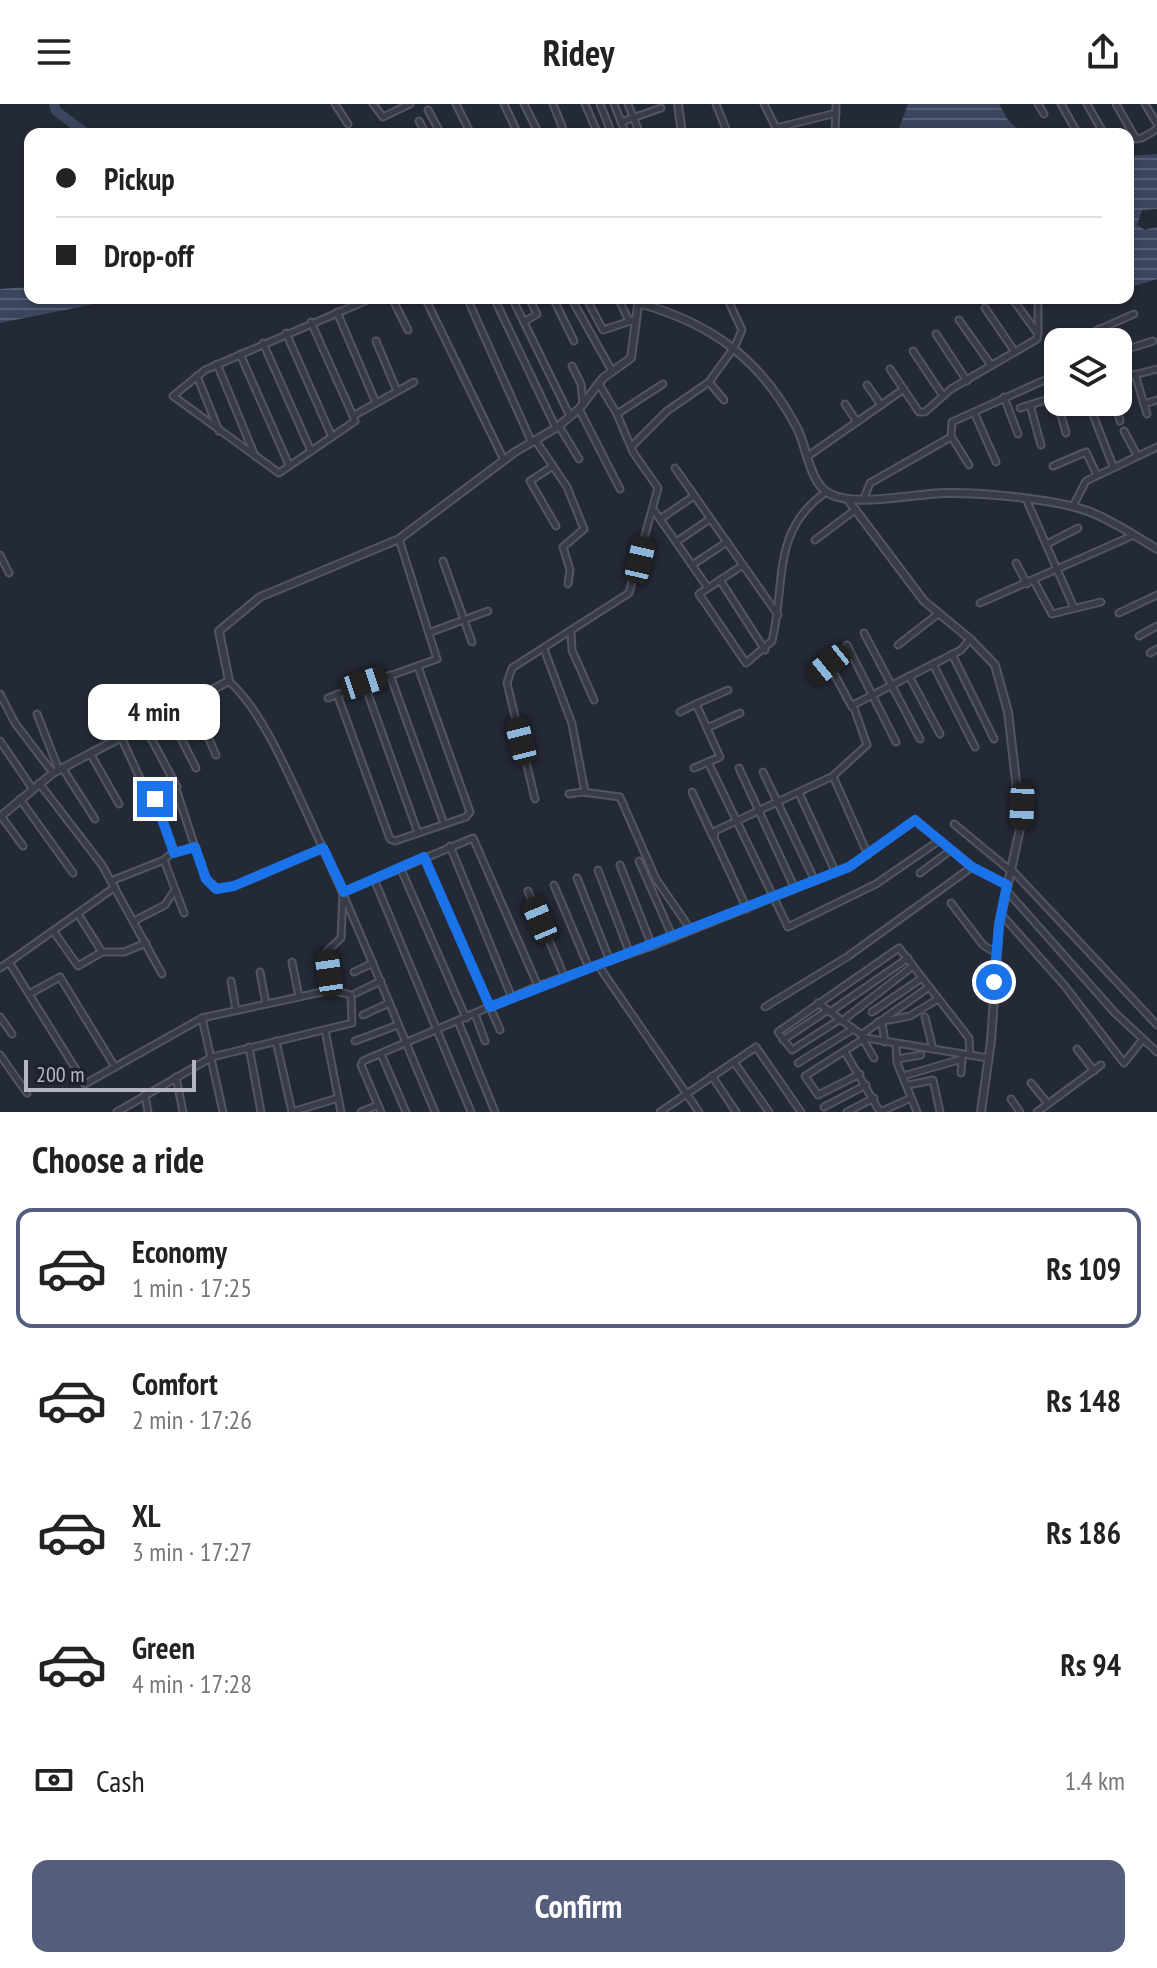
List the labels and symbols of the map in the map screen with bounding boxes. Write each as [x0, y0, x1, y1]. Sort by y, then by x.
car [623, 534, 657, 586]
car [803, 640, 855, 688]
car [337, 664, 391, 702]
callout: 4 min [89, 683, 221, 739]
car [504, 715, 538, 767]
route end [137, 781, 173, 817]
car [1009, 782, 1035, 830]
car [520, 893, 560, 947]
car [314, 948, 344, 998]
route start [976, 964, 1012, 1000]
scale bar [24, 1056, 196, 1092]

